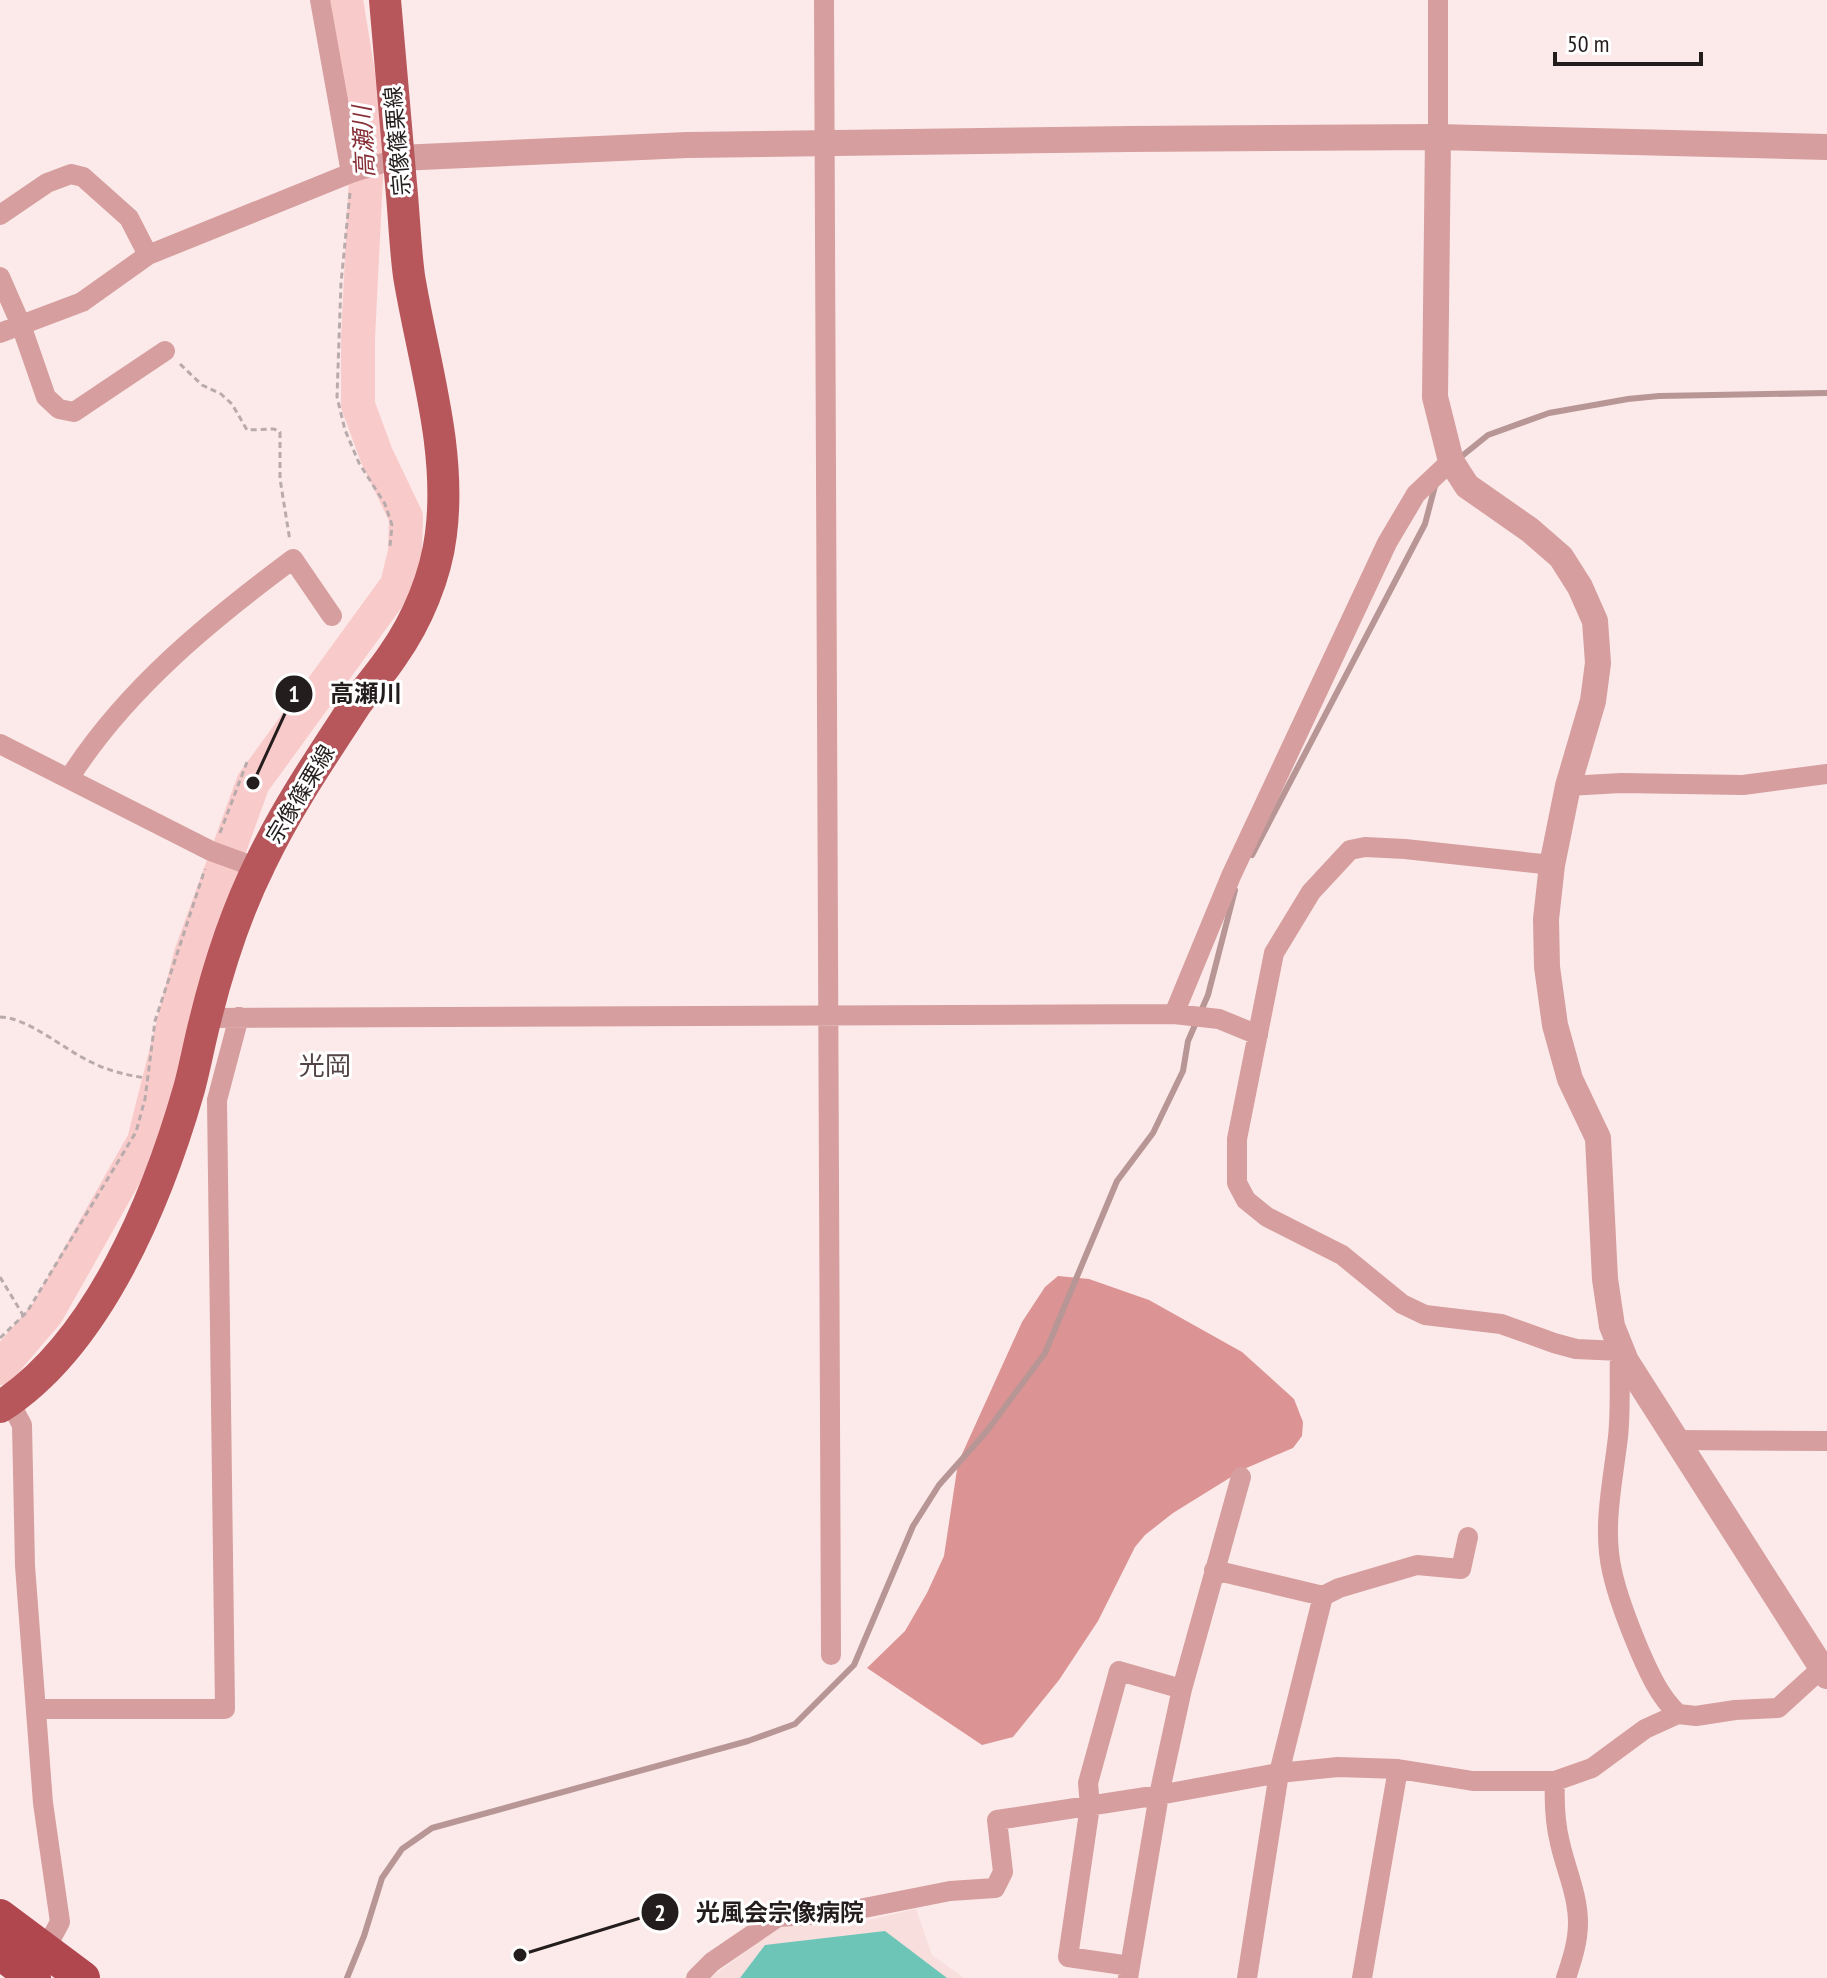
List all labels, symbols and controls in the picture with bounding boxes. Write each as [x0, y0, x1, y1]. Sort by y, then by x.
scale bar [1555, 16, 1701, 66]
text: 50 m [1567, 28, 1609, 59]
street label: 宗像篠栗線 [378, 85, 416, 197]
water label: 高瀬川 [346, 102, 381, 179]
callout: 高瀬川 [274, 670, 418, 718]
text: 1 [288, 678, 300, 709]
text: 高瀬川 [330, 678, 402, 709]
street label: 宗像篠栗線 [260, 740, 340, 848]
district label: 光岡 [299, 1049, 351, 1082]
callout: 光風会宗像病院 [640, 1888, 880, 1936]
text: 2 [654, 1897, 666, 1928]
text: 光風会宗像病院 [696, 1897, 864, 1928]

